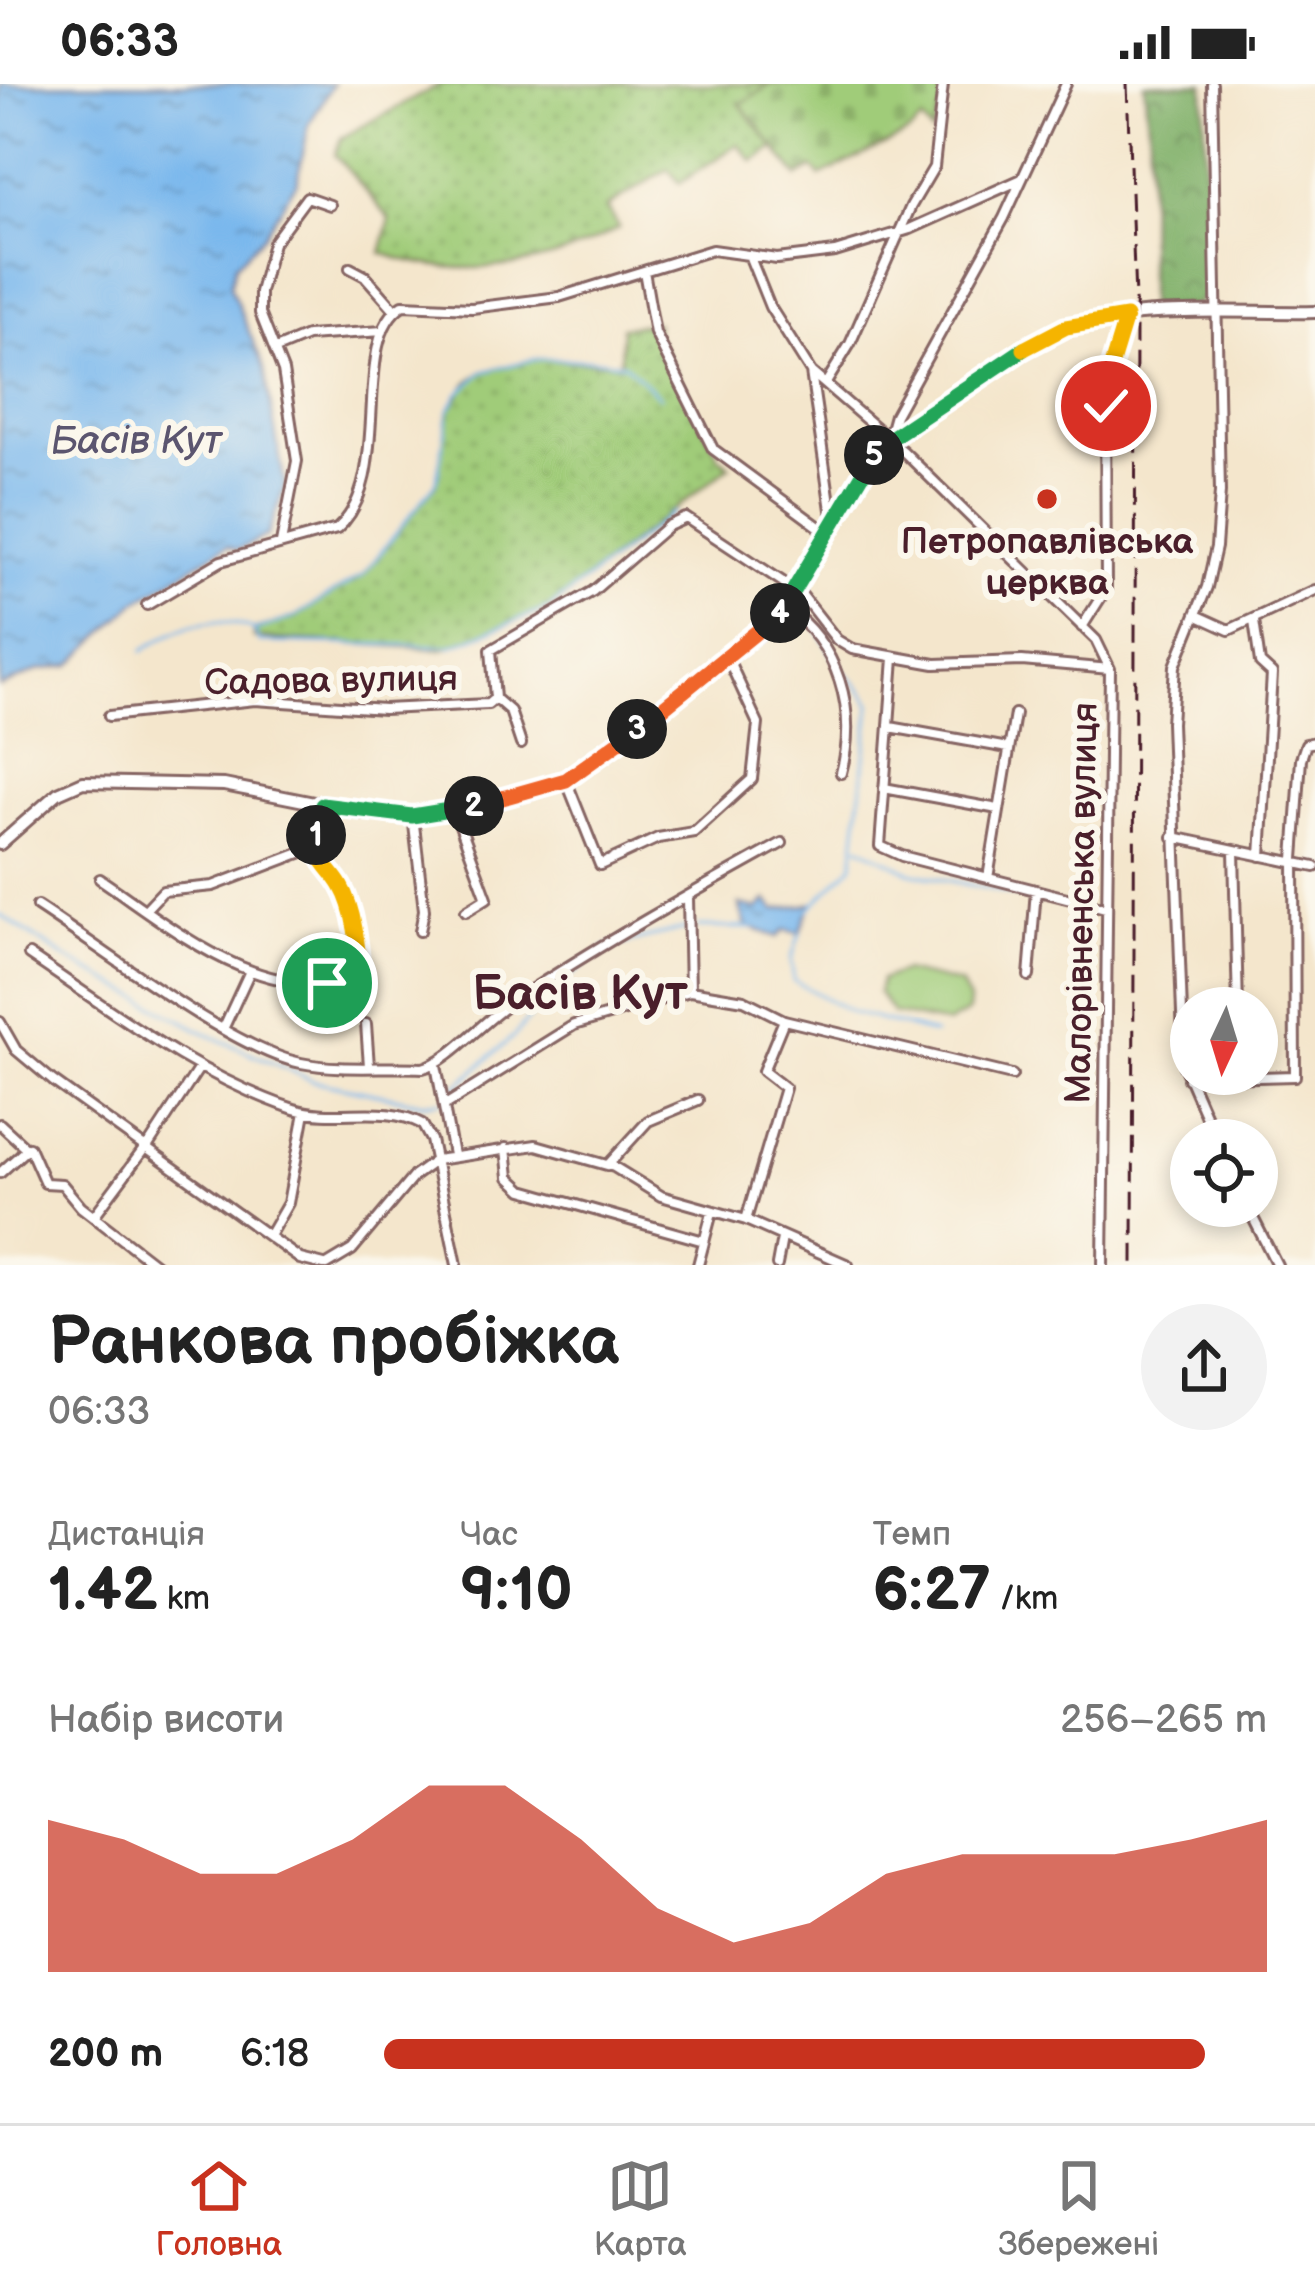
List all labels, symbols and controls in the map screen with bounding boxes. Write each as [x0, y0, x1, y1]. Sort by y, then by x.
text: 06:33 [60, 15, 179, 70]
pin [1055, 355, 1157, 457]
icon: check [1073, 373, 1139, 439]
water label: Басів Кут [50, 418, 223, 465]
pin: 5 [844, 425, 904, 485]
text: 5 [864, 435, 884, 475]
marker: Петропавлівська церква [1034, 486, 1060, 512]
place label: Петропавлівська церква [901, 521, 1194, 605]
pin: 4 [750, 583, 810, 643]
text: 4 [770, 593, 790, 633]
street label: Садова вулиця [204, 658, 458, 705]
pin: 3 [607, 699, 667, 759]
street label: Малорівненська вулиця [1057, 702, 1108, 1104]
text: 3 [627, 709, 647, 749]
pin: 2 [444, 776, 504, 836]
text: 2 [464, 786, 484, 826]
pin: 1 [286, 805, 346, 865]
text: 1 [309, 815, 323, 855]
pin [276, 932, 378, 1034]
icon: arrive [294, 950, 360, 1016]
district label: Басів Кут [472, 966, 688, 1023]
north arrow [1170, 987, 1278, 1095]
map controls [1170, 987, 1278, 1227]
button: locate [1170, 1119, 1278, 1227]
text: Ранкова пробіжка [48, 1304, 619, 1383]
button: share [1141, 1304, 1267, 1430]
text: 06:33 [48, 1389, 151, 1436]
text: Дистанція [48, 1515, 205, 1555]
text: Час [460, 1515, 518, 1555]
text: Темп [873, 1515, 951, 1555]
text: 1.42 [48, 1555, 158, 1627]
text: 9:10 [460, 1555, 573, 1627]
text: 6:27 [873, 1555, 991, 1627]
text: km [158, 1579, 210, 1619]
text: /km [991, 1579, 1058, 1619]
text: Набір висоти [48, 1697, 284, 1744]
text: 256–265 m [1060, 1697, 1267, 1744]
text: 200 m [48, 2031, 163, 2078]
text: 6:18 [240, 2031, 310, 2078]
tab: Головна [156, 2153, 282, 2265]
tab: Карта [594, 2153, 687, 2265]
tab: Збережені [998, 2153, 1159, 2265]

